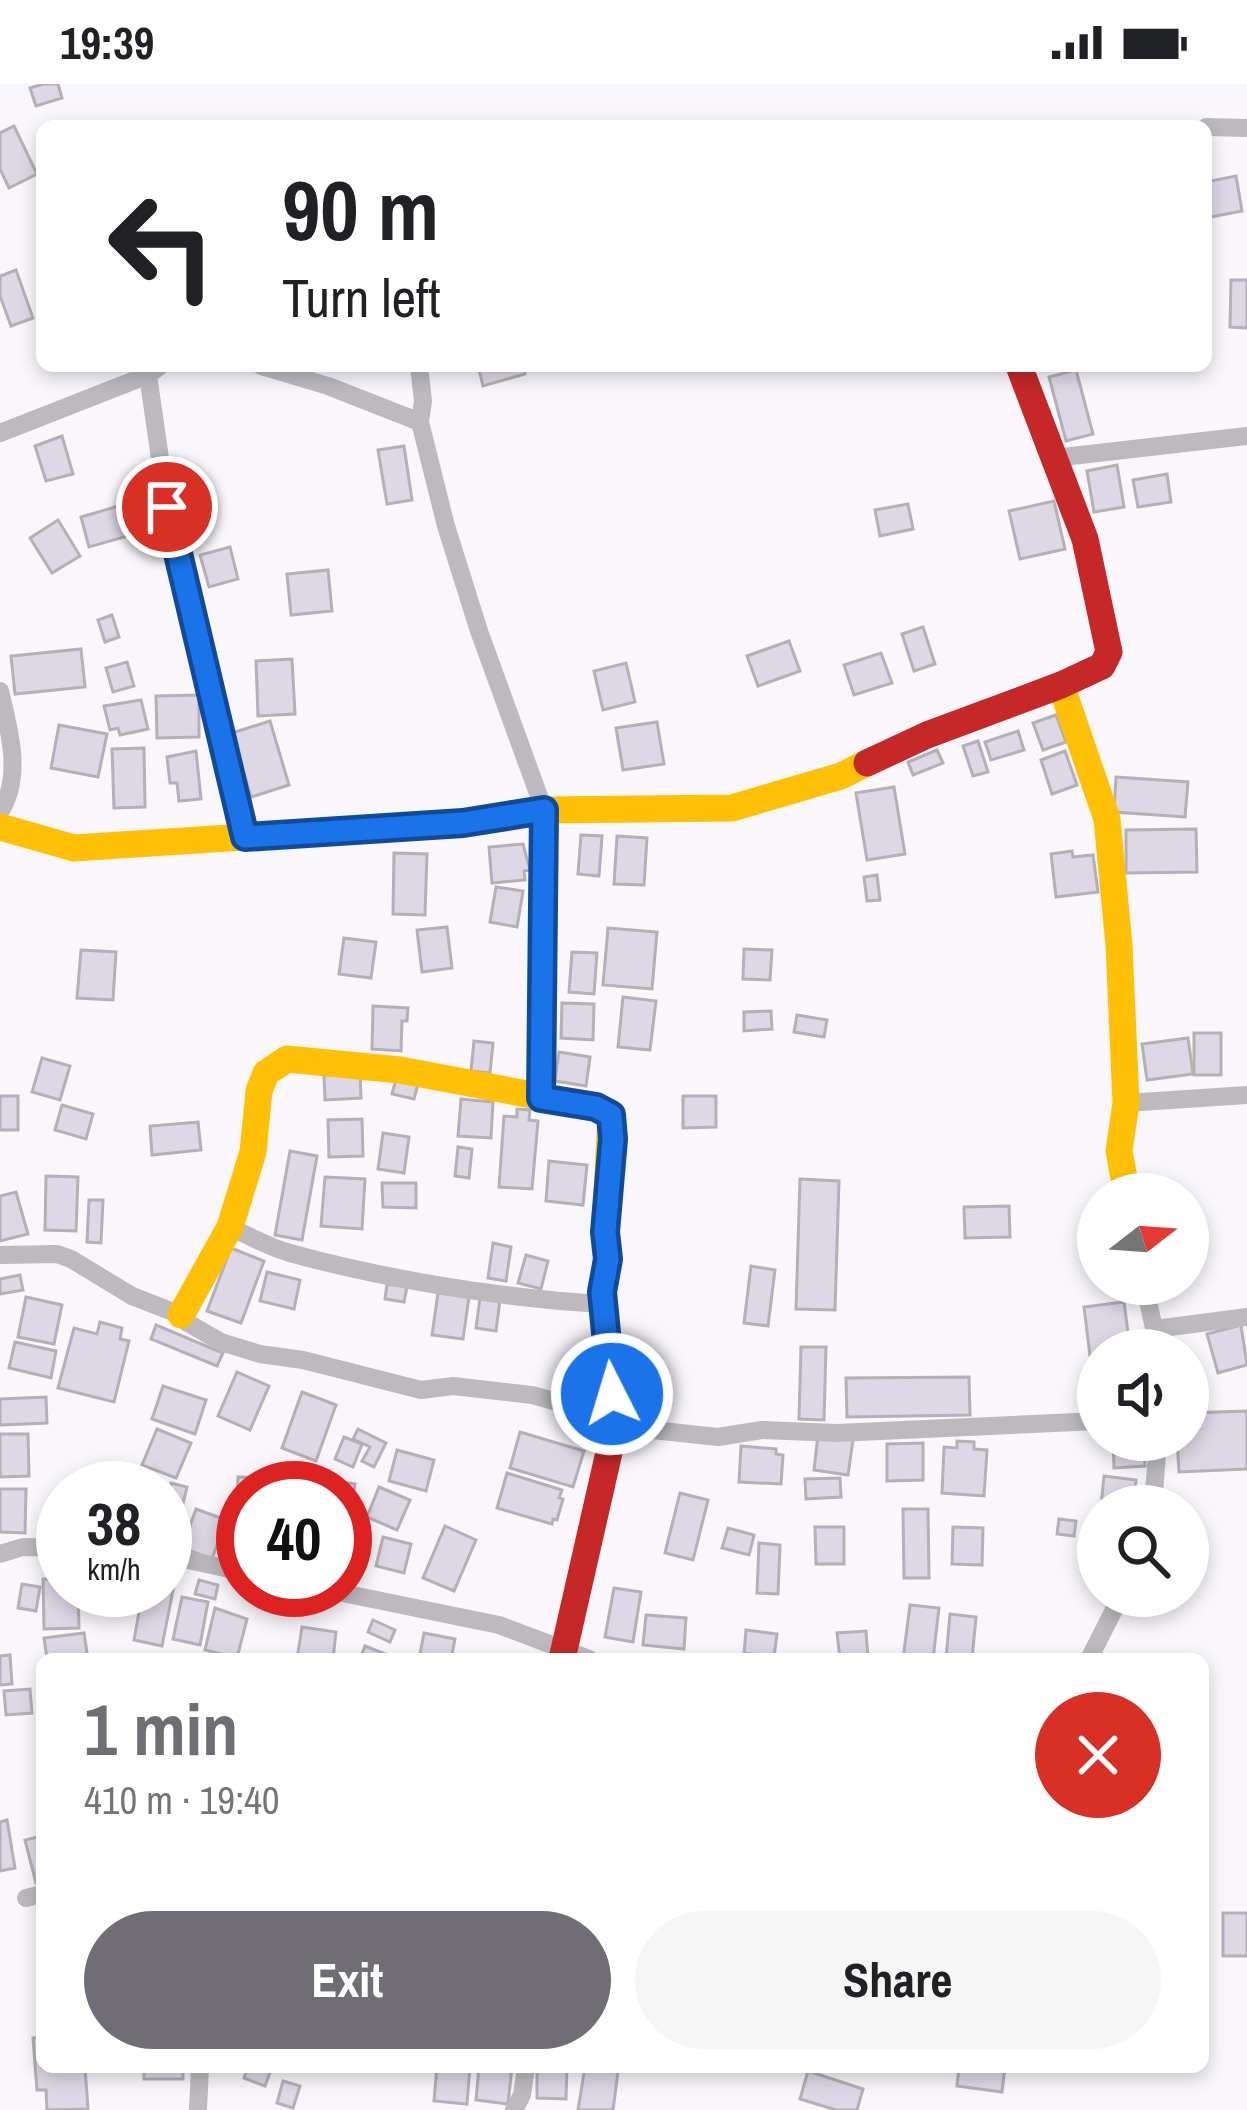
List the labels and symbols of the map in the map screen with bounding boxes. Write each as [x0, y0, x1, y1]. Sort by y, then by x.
pin [116, 456, 218, 558]
north arrow [1077, 1173, 1209, 1305]
position arrow [549, 1331, 675, 1457]
speed limit sign: 40 [216, 1461, 372, 1617]

